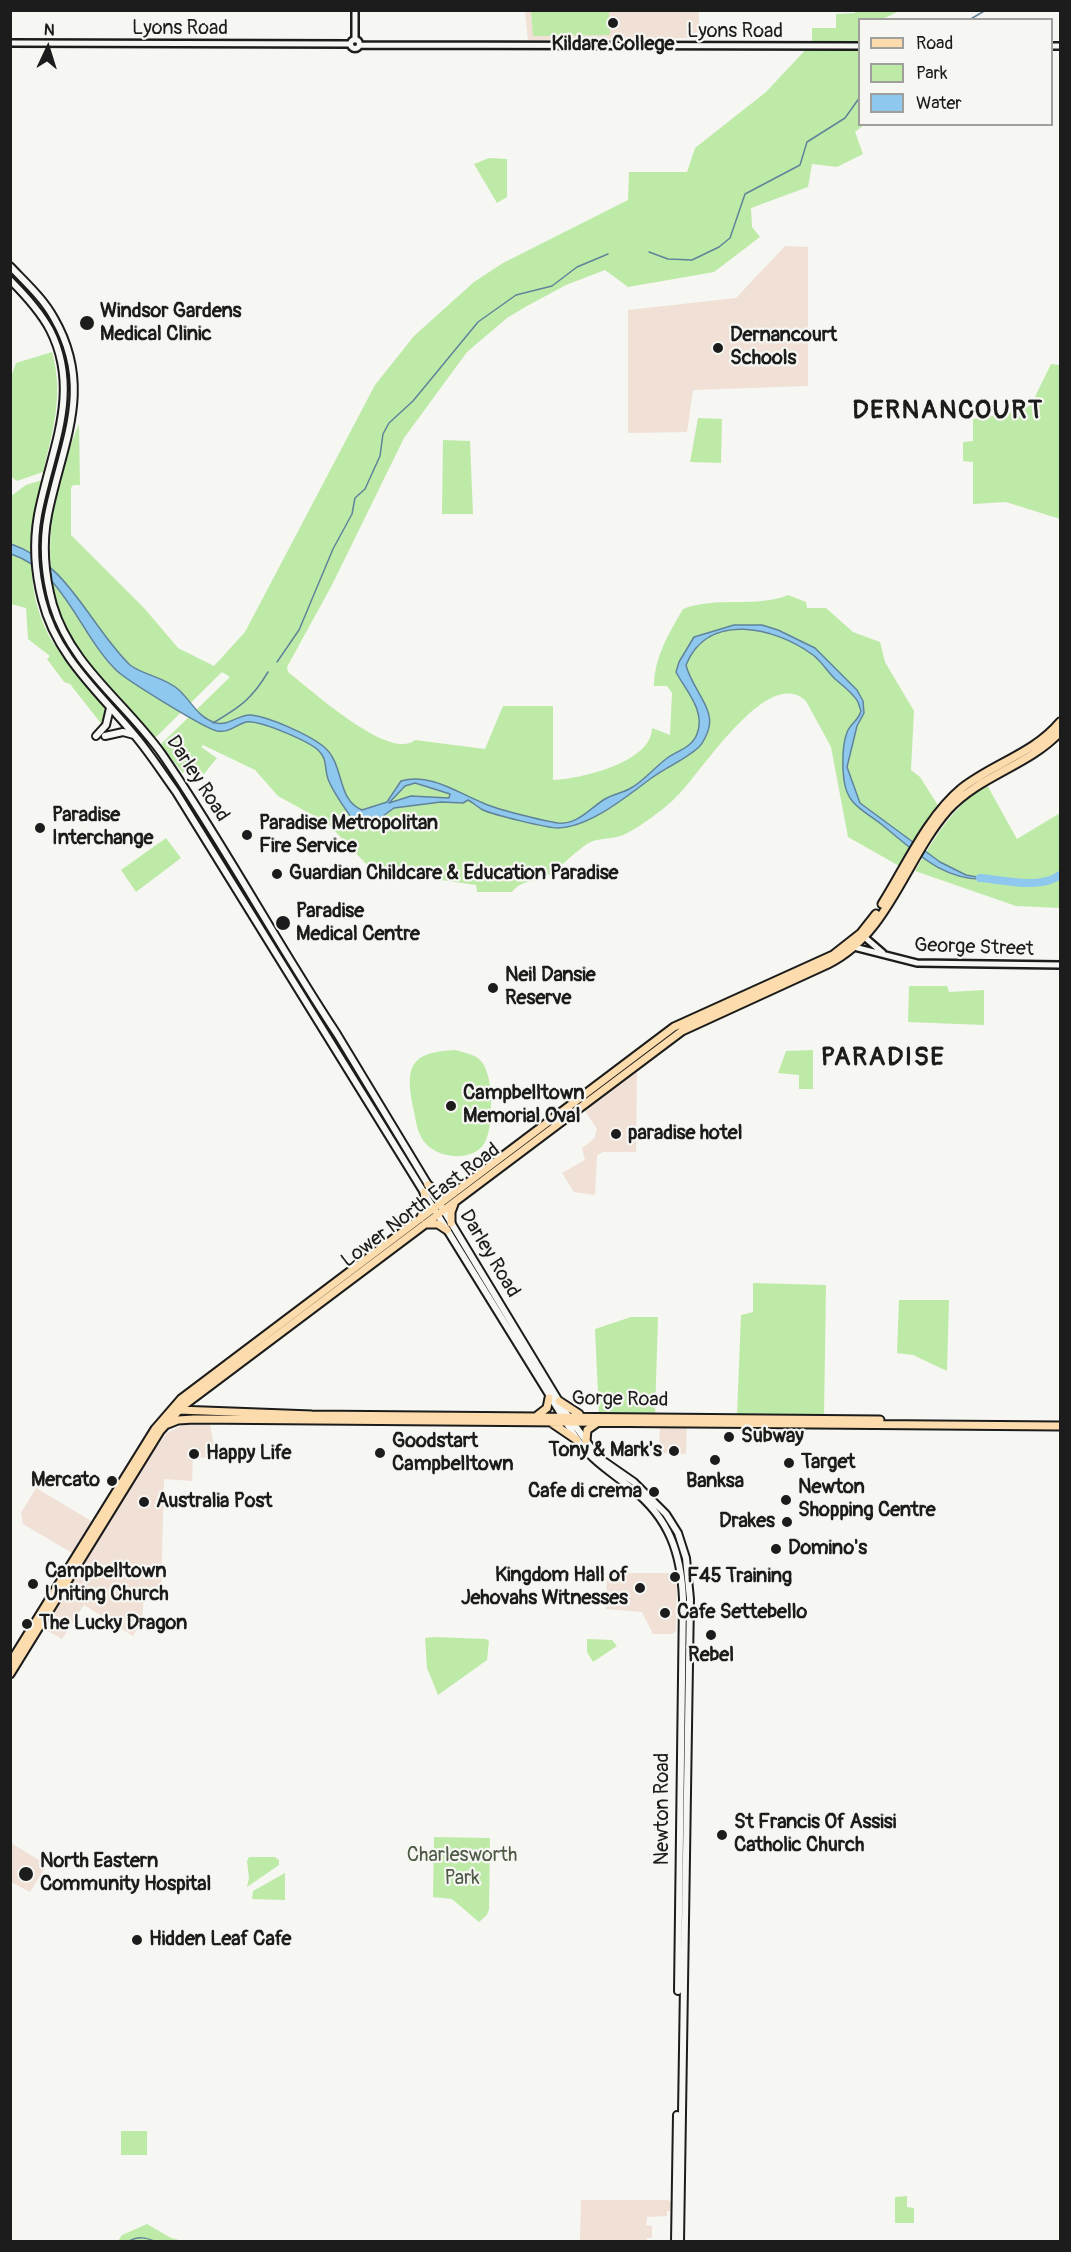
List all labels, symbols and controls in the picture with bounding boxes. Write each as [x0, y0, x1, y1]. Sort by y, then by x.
marker: Kildare College [606, 16, 620, 30]
street label: Lyons Road [132, 17, 228, 41]
north arrow [18, 18, 78, 78]
legend [858, 18, 1053, 126]
text: N [43, 20, 55, 40]
street label: Lyons Road [687, 20, 783, 44]
text: Road [916, 32, 953, 55]
place label: Kildare College [552, 33, 674, 57]
text: Park [916, 62, 948, 85]
text: Water [916, 92, 962, 115]
place label: Windsor Gardens Medical Clinic [100, 300, 241, 347]
marker: Windsor Gardens Medical Clinic [78, 314, 96, 332]
place label: Dernancourt Schools [730, 324, 837, 371]
marker: Dernancourt Schools [711, 341, 725, 355]
district label: DERNANCOURT [852, 395, 1044, 427]
street label: Darley Road [160, 731, 234, 827]
place label: Paradise Interchange [52, 804, 153, 851]
place label: Paradise Metropolitan Fire Service [259, 812, 438, 859]
marker: Paradise Interchange [33, 821, 47, 835]
marker: Paradise Metropolitan Fire Service [240, 828, 254, 842]
place label: Guardian Childcare & Education Paradise [289, 862, 618, 886]
marker: Guardian Childcare & Education Paradise [270, 867, 284, 881]
place label: Paradise Medical Centre [296, 900, 420, 947]
marker: Paradise Medical Centre [274, 914, 292, 932]
street label: George Street [914, 934, 1034, 962]
place label: Neil Dansie Reserve [505, 964, 596, 1011]
marker: Neil Dansie Reserve [486, 981, 500, 995]
district label: PARADISE [821, 1042, 945, 1074]
place label: Campbelltown Memorial Oval [463, 1082, 584, 1129]
marker: Campbelltown Memorial Oval [444, 1099, 458, 1113]
place label: paradise hotel [628, 1122, 742, 1146]
marker: paradise hotel [609, 1127, 623, 1141]
street label: Lower North East Road [337, 1139, 505, 1273]
street label: Darley Road [454, 1206, 524, 1302]
street label: Gorge Road [571, 1387, 669, 1413]
place label: Subway [741, 1425, 804, 1449]
place label: Goodstart Campbelltown [392, 1430, 513, 1477]
marker: Subway [722, 1430, 736, 1444]
place label: Tony & Mark's [549, 1439, 662, 1463]
place label: Happy Life [206, 1442, 291, 1466]
marker: Tony & Mark's [667, 1444, 681, 1458]
marker: Goodstart Campbelltown [373, 1446, 387, 1460]
marker: Happy Life [187, 1447, 201, 1461]
place label: Target [801, 1451, 855, 1475]
marker: Banksa [708, 1453, 722, 1467]
marker: Target [782, 1456, 796, 1470]
place label: Mercato [31, 1469, 100, 1493]
place label: Banksa [686, 1470, 744, 1494]
marker: Mercato [105, 1474, 119, 1488]
place label: Newton Shopping Centre [798, 1476, 936, 1523]
place label: Cafe di crema [528, 1480, 642, 1504]
marker: Cafe di crema [647, 1485, 661, 1499]
place label: Australia Post [156, 1490, 272, 1514]
marker: Newton Shopping Centre [779, 1493, 793, 1507]
marker: Australia Post [137, 1495, 151, 1509]
place label: Drakes [719, 1510, 775, 1534]
marker: Drakes [780, 1515, 794, 1529]
place label: Domino's [788, 1537, 867, 1561]
marker: Domino's [769, 1542, 783, 1556]
place label: Campbelltown Uniting Church [45, 1560, 169, 1607]
place label: Kingdom Hall of Jehovahs Witnesses [461, 1564, 628, 1611]
place label: F45 Training [687, 1565, 792, 1589]
marker: F45 Training [668, 1570, 682, 1584]
marker: Campbelltown Uniting Church [26, 1577, 40, 1591]
marker: Kingdom Hall of Jehovahs Witnesses [633, 1581, 647, 1595]
place label: Cafe Settebello [677, 1601, 807, 1625]
marker: Cafe Settebello [658, 1606, 672, 1620]
place label: The Lucky Dragon [39, 1612, 187, 1636]
marker: The Lucky Dragon [20, 1617, 34, 1631]
marker: Rebel [704, 1628, 718, 1642]
place label: Rebel [688, 1644, 734, 1668]
street label: Newton Road [651, 1753, 675, 1865]
place label: St Francis Of Assisi Catholic Church [734, 1811, 896, 1858]
marker: St Francis Of Assisi Catholic Church [715, 1828, 729, 1842]
park label: Charlesworth Park [407, 1844, 517, 1891]
place label: North Eastern Community Hospital [40, 1850, 211, 1897]
marker: North Eastern Community Hospital [17, 1865, 35, 1883]
place label: Hidden Leaf Cafe [149, 1928, 291, 1952]
marker: Hidden Leaf Cafe [130, 1933, 144, 1947]

